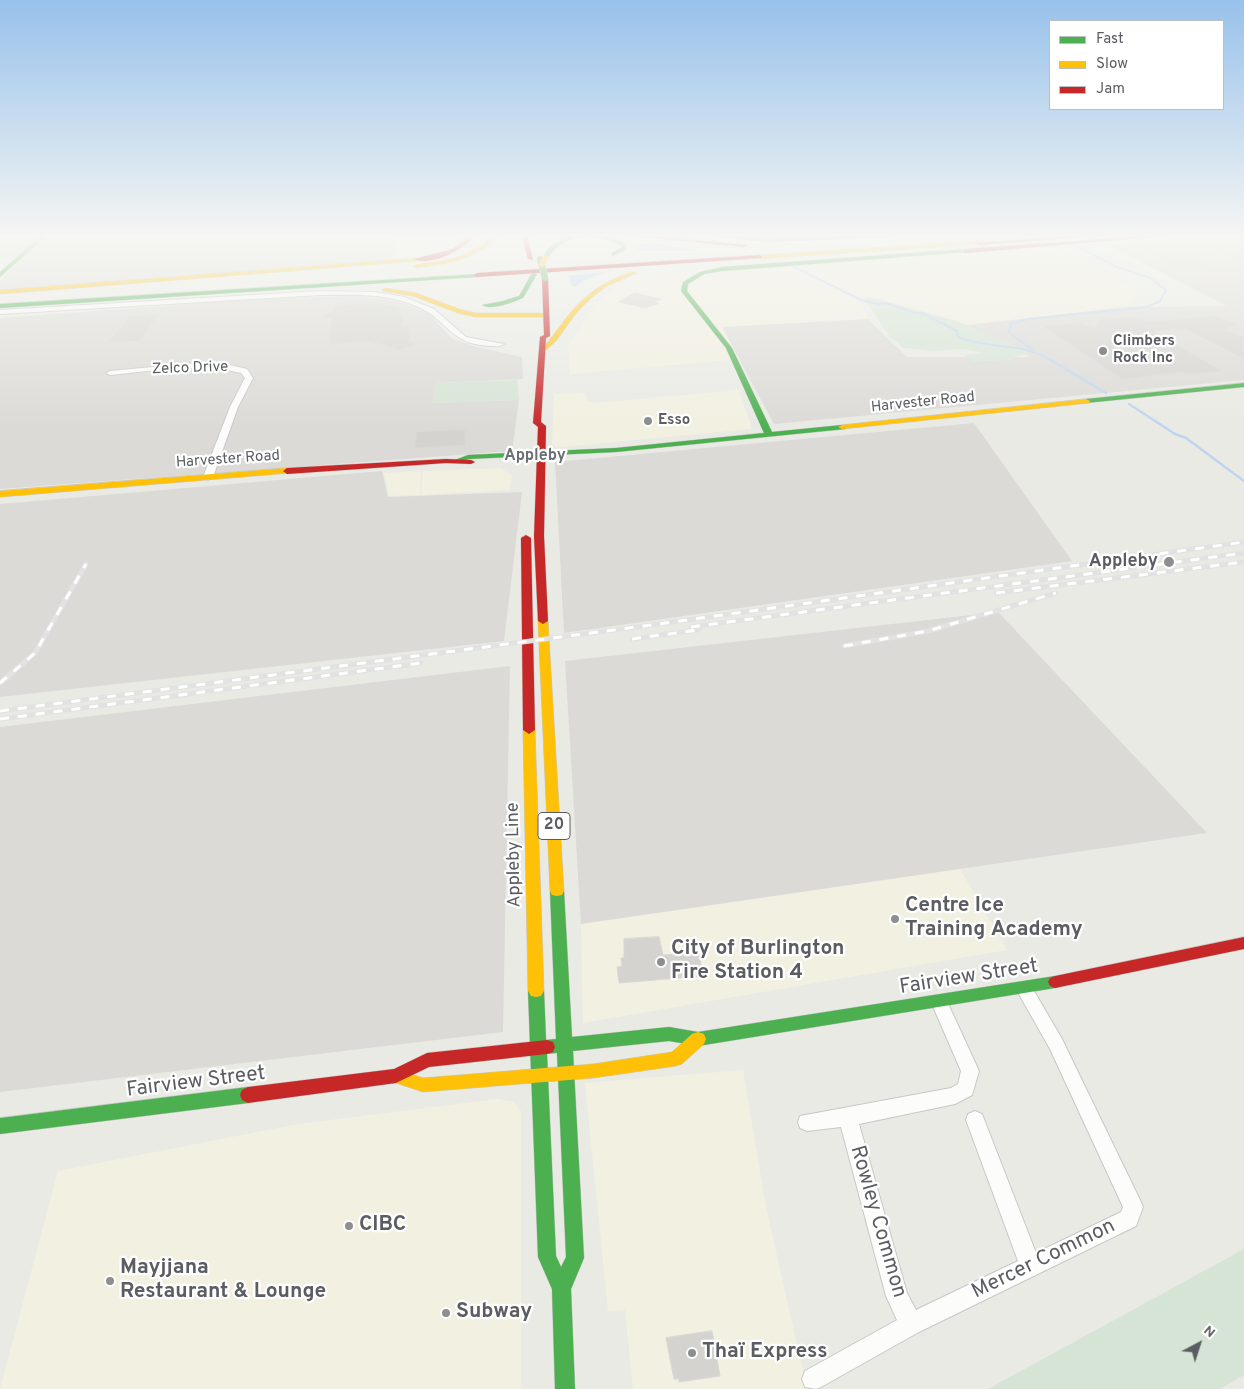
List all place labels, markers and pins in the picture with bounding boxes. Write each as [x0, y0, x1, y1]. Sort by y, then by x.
place label: Climbers Rock Inc [1113, 333, 1175, 368]
marker: Climbers Rock Inc [1097, 345, 1109, 357]
place label: Esso [658, 412, 690, 430]
marker: Esso [642, 415, 654, 427]
place label: Appleby [1089, 551, 1158, 573]
marker: Appleby [1162, 555, 1176, 569]
place label: Centre Ice Training Academy [905, 894, 1083, 944]
marker: Centre Ice Training Academy [889, 913, 901, 925]
place label: City of Burlington Fire Station 4 [671, 937, 845, 987]
marker: City of Burlington Fire Station 4 [655, 956, 667, 968]
place label: CIBC [359, 1213, 406, 1239]
marker: CIBC [343, 1220, 355, 1232]
place label: Mayjjana Restaurant & Lounge [120, 1256, 326, 1306]
marker: Mayjjana Restaurant & Lounge [104, 1275, 116, 1287]
place label: Subway [456, 1300, 532, 1326]
marker: Subway [440, 1307, 452, 1319]
place label: Thaï Express [702, 1340, 828, 1366]
marker: Thaï Express [686, 1347, 698, 1359]

